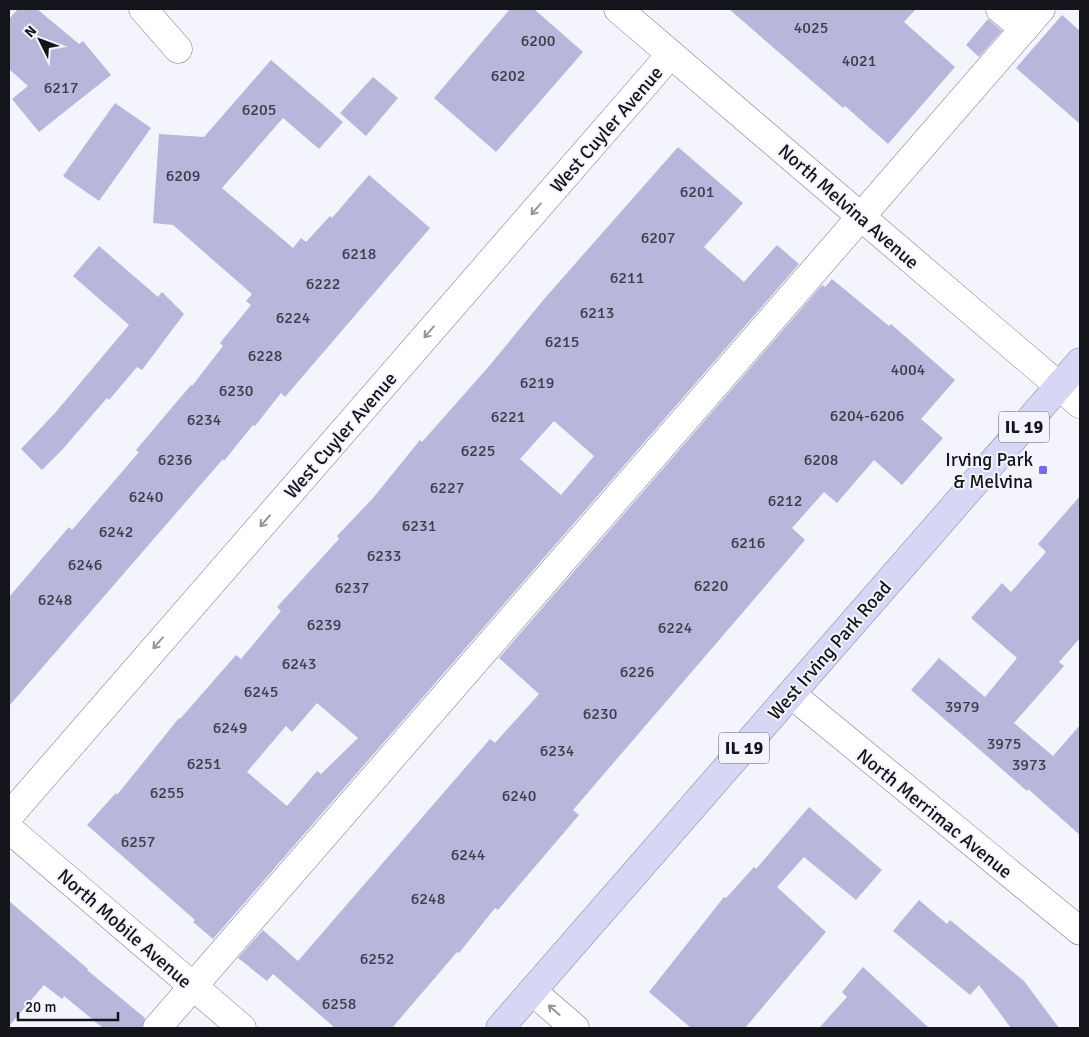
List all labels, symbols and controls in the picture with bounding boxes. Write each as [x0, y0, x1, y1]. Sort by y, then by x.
north arrow [15, 15, 65, 65]
house number: 4025 [794, 18, 828, 38]
text: N [21, 22, 40, 41]
house number: 6200 [521, 31, 555, 51]
house number: 4021 [842, 51, 876, 71]
street label: West Cuyler Avenue [545, 61, 668, 198]
house number: 6202 [491, 66, 525, 86]
house number: 6217 [44, 78, 78, 98]
house number: 6205 [242, 100, 276, 120]
street label: North Melvina Avenue [773, 139, 924, 274]
house number: 6209 [166, 166, 200, 186]
house number: 6201 [680, 182, 714, 202]
one-way arrow [530, 203, 542, 216]
house number: 6207 [641, 228, 675, 248]
house number: 6218 [342, 244, 376, 264]
house number: 6211 [610, 268, 644, 288]
house number: 6222 [306, 274, 340, 294]
house number: 6213 [580, 303, 614, 323]
house number: 6224 [276, 308, 311, 328]
one-way arrow [424, 325, 435, 338]
house number: 6215 [545, 332, 579, 352]
house number: 6228 [248, 346, 282, 366]
house number: 4004 [891, 360, 926, 380]
street label: West Cuyler Avenue [279, 367, 402, 504]
house number: 6219 [520, 373, 554, 393]
house number: 6230 [219, 381, 253, 401]
house number: 6204-6206 [830, 406, 904, 426]
house number: 6221 [491, 407, 525, 427]
house number: 6234 [187, 410, 222, 430]
road number: IL 19 [999, 412, 1049, 442]
house number: 6225 [461, 441, 495, 461]
place label: Irving Park & Melvina [945, 448, 1033, 494]
house number: 6236 [158, 450, 192, 470]
house number: 6208 [804, 450, 838, 470]
marker: Irving Park & Melvina [1037, 464, 1049, 476]
house number: 6227 [430, 478, 464, 498]
house number: 6240 [129, 487, 163, 507]
house number: 6212 [768, 491, 802, 511]
one-way arrow [259, 514, 271, 527]
house number: 6231 [402, 516, 436, 536]
house number: 6242 [99, 522, 133, 542]
house number: 6216 [731, 533, 765, 553]
house number: 6233 [367, 546, 401, 566]
house number: 6246 [68, 555, 102, 575]
house number: 6220 [694, 576, 728, 596]
street label: West Irving Park Road [763, 576, 897, 725]
house number: 6237 [335, 578, 369, 598]
house number: 6248 [38, 590, 72, 610]
house number: 6239 [307, 615, 341, 635]
house number: 6224 [658, 618, 693, 638]
one-way arrow [153, 637, 164, 650]
house number: 6243 [282, 654, 316, 674]
house number: 6226 [620, 662, 654, 682]
house number: 6245 [244, 682, 278, 702]
house number: 3979 [945, 697, 979, 717]
house number: 6230 [583, 704, 617, 724]
house number: 6249 [213, 718, 247, 738]
road number: IL 19 [719, 732, 769, 764]
house number: 3975 [987, 734, 1021, 754]
house number: 6234 [540, 741, 575, 761]
street label: North Merrimac Avenue [852, 744, 1017, 884]
house number: 6251 [187, 754, 221, 774]
house number: 3973 [1012, 755, 1046, 775]
house number: 6255 [150, 783, 184, 803]
house number: 6240 [502, 786, 536, 806]
house number: 6257 [121, 832, 155, 852]
house number: 6244 [451, 845, 486, 865]
street label: North Mobile Avenue [52, 864, 196, 994]
house number: 6248 [411, 889, 445, 909]
house number: 6252 [360, 949, 394, 969]
scale bar [18, 990, 118, 1022]
house number: 6258 [322, 994, 356, 1014]
text: 20 m [25, 998, 56, 1016]
one-way arrow [547, 1004, 560, 1015]

